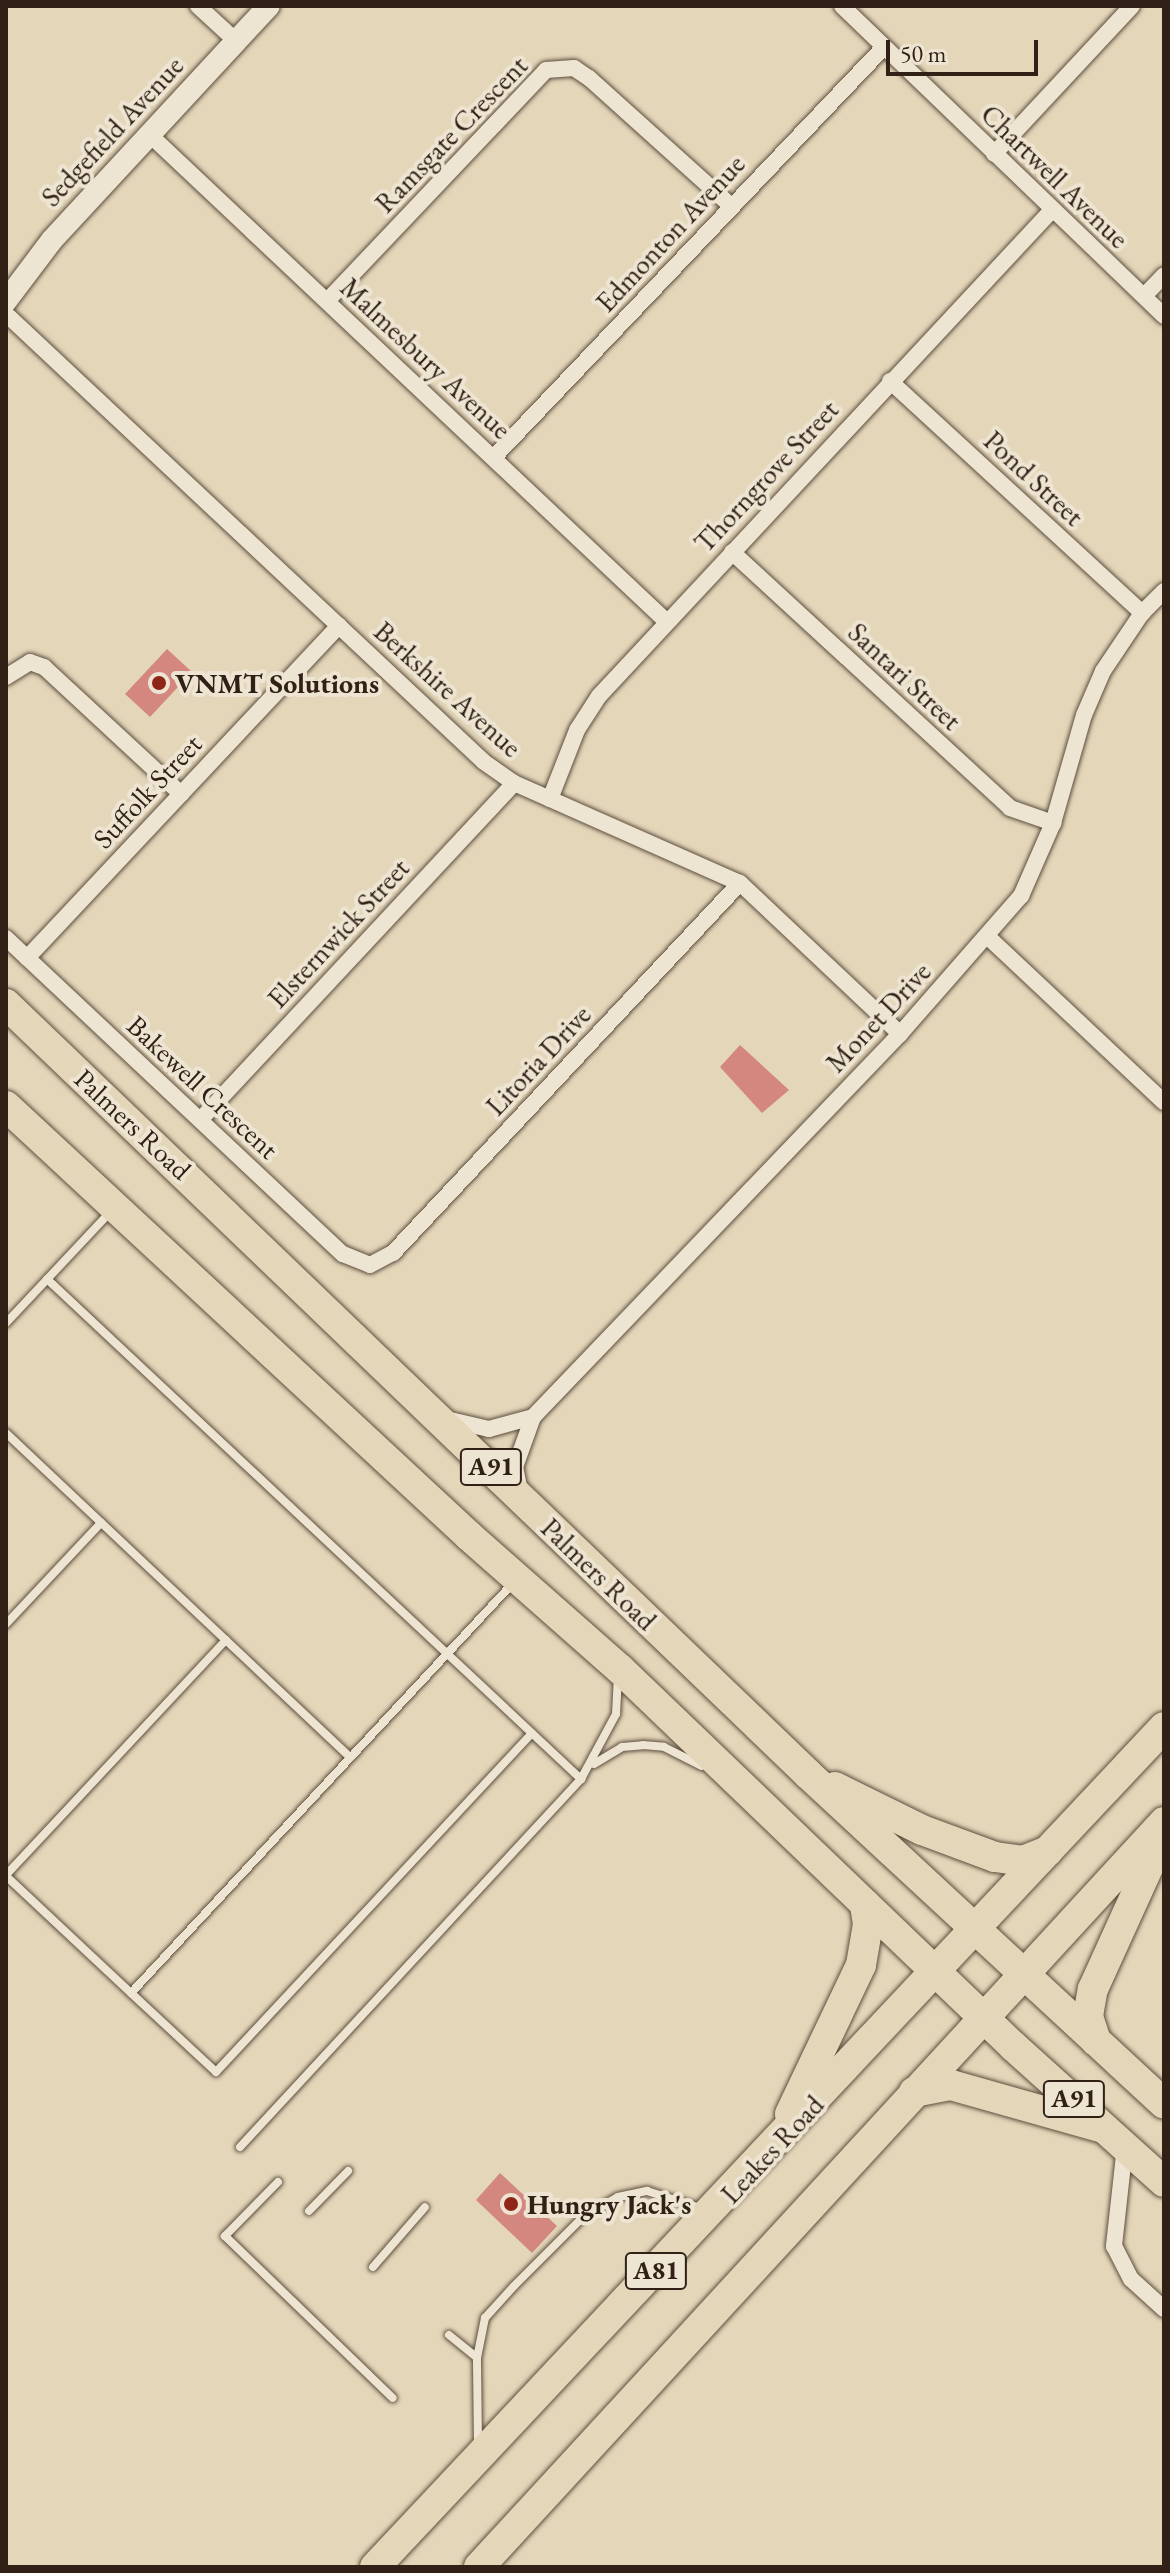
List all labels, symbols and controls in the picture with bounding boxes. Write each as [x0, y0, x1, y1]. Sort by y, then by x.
scale bar [890, 24, 1042, 74]
text: 50 m [900, 38, 947, 69]
street label: Sedgefield Avenue [34, 49, 190, 213]
street label: Ramsgate Crescent [368, 49, 534, 219]
street label: Chartwell Avenue [974, 97, 1136, 255]
street label: Edmonton Avenue [588, 147, 752, 319]
street label: Malmesbury Avenue [334, 270, 518, 446]
street label: Thorngrove Street [687, 393, 845, 559]
street label: Pond Street [977, 423, 1091, 533]
street label: Berkshire Avenue [367, 614, 529, 764]
street label: Santari Street [842, 615, 968, 737]
place label: VNMT Solutions [175, 666, 379, 700]
marker: VNMT Solutions [150, 674, 168, 692]
street label: Suffolk Street [86, 727, 208, 855]
street label: Elsternwick Street [260, 851, 416, 1015]
street label: Monet Drive [819, 955, 937, 1079]
street label: Litoria Drive [478, 998, 598, 1122]
street label: Bakewell Crescent [120, 1008, 286, 1166]
street label: Palmers Road [68, 1062, 198, 1186]
road number: A91 [459, 1445, 523, 1489]
street label: Palmers Road [534, 1511, 664, 1637]
road number: A91 [1042, 2077, 1106, 2121]
street label: Leakes Road [713, 2088, 831, 2210]
place label: Hungry Jack's [527, 2187, 691, 2221]
marker: Hungry Jack's [502, 2195, 520, 2213]
road number: A81 [624, 2249, 688, 2293]

